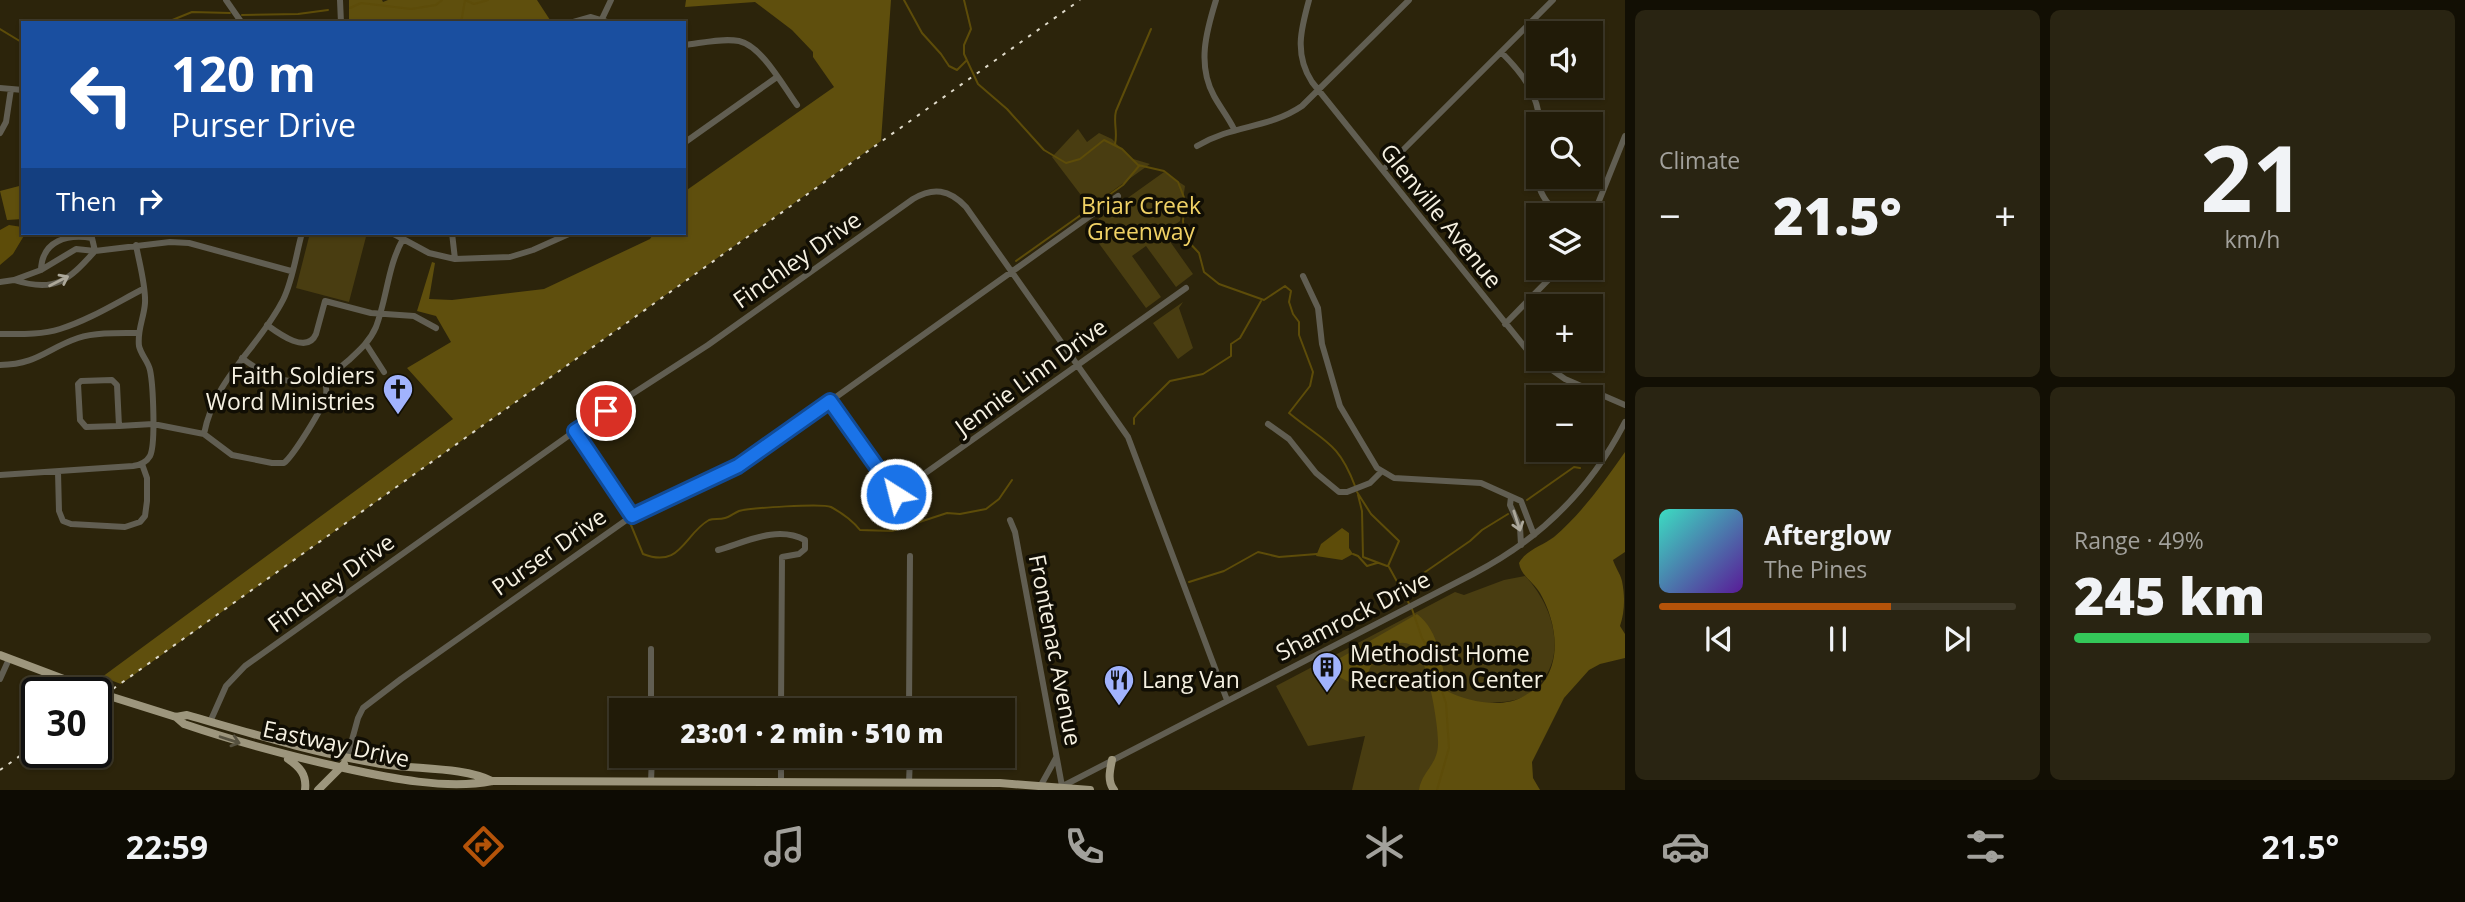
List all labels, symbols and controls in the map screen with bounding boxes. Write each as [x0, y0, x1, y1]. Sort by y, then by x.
map controls [1526, 21, 1603, 462]
button: sound [1526, 21, 1603, 98]
text: 120 m [171, 40, 316, 106]
icon: left [56, 49, 147, 140]
text: Purser Drive [171, 103, 356, 146]
button: search [1526, 112, 1603, 189]
text: 21 [2200, 115, 2305, 239]
street label: Glenville Avenue [1374, 136, 1510, 294]
text: Climate [1659, 144, 1740, 176]
text: 21.5° [1773, 179, 1902, 250]
icon: right [131, 182, 169, 220]
text: Then [56, 183, 117, 219]
park label: Briar Creek Greenway [1081, 189, 1201, 247]
text: − [1659, 189, 1681, 241]
text: + [1994, 189, 2016, 241]
street label: Finchley Drive [726, 203, 867, 315]
button: layers [1526, 203, 1603, 280]
text: km/h [2225, 223, 2280, 255]
one-way arrow [49, 274, 69, 288]
button: + [1526, 294, 1603, 371]
street label: Jennie Linn Drive [946, 310, 1113, 443]
place label: Faith Soldiers Word Ministries [206, 359, 375, 417]
church icon: Faith Soldiers Word Ministries [381, 372, 415, 416]
pin [576, 381, 636, 441]
button: − [1526, 385, 1603, 462]
icon: arrive [587, 392, 625, 430]
position arrow [859, 457, 933, 531]
street label: Purser Drive [485, 500, 612, 602]
one-way arrow [1511, 509, 1524, 531]
text: Afterglow [1764, 517, 1891, 553]
text: Range · 49% [2074, 524, 2204, 556]
street label: Finchley Drive [261, 525, 400, 639]
street label: Frontenac Avenue [1022, 551, 1090, 748]
text: The Pines [1764, 553, 1867, 585]
text: 245 km [2074, 559, 2265, 630]
street label: Shamrock Drive [1270, 562, 1435, 668]
icon: previous [1700, 620, 1738, 658]
icon: pause [1819, 620, 1857, 658]
icon: next [1938, 620, 1976, 658]
place label: Methodist Home Recreation Center [1350, 637, 1544, 695]
building icon: Methodist Home Recreation Center [1310, 650, 1344, 694]
restaurant icon: Lang Van [1102, 663, 1136, 707]
place label: Lang Van [1142, 663, 1240, 695]
speed limit sign: 30 [21, 677, 112, 768]
street label: Eastway Drive [260, 712, 412, 774]
text: 23:01 · 2 min · 510 m [681, 715, 943, 751]
one-way arrow [219, 734, 241, 747]
icon: directions [459, 822, 508, 871]
icon: music [760, 822, 809, 871]
icon: phone [1060, 822, 1109, 871]
icon: climate [1360, 822, 1409, 871]
icon: car [1661, 822, 1710, 871]
icon: filters [1961, 822, 2010, 871]
text: 22:59 [126, 825, 208, 868]
text: 21.5° [2262, 825, 2339, 868]

